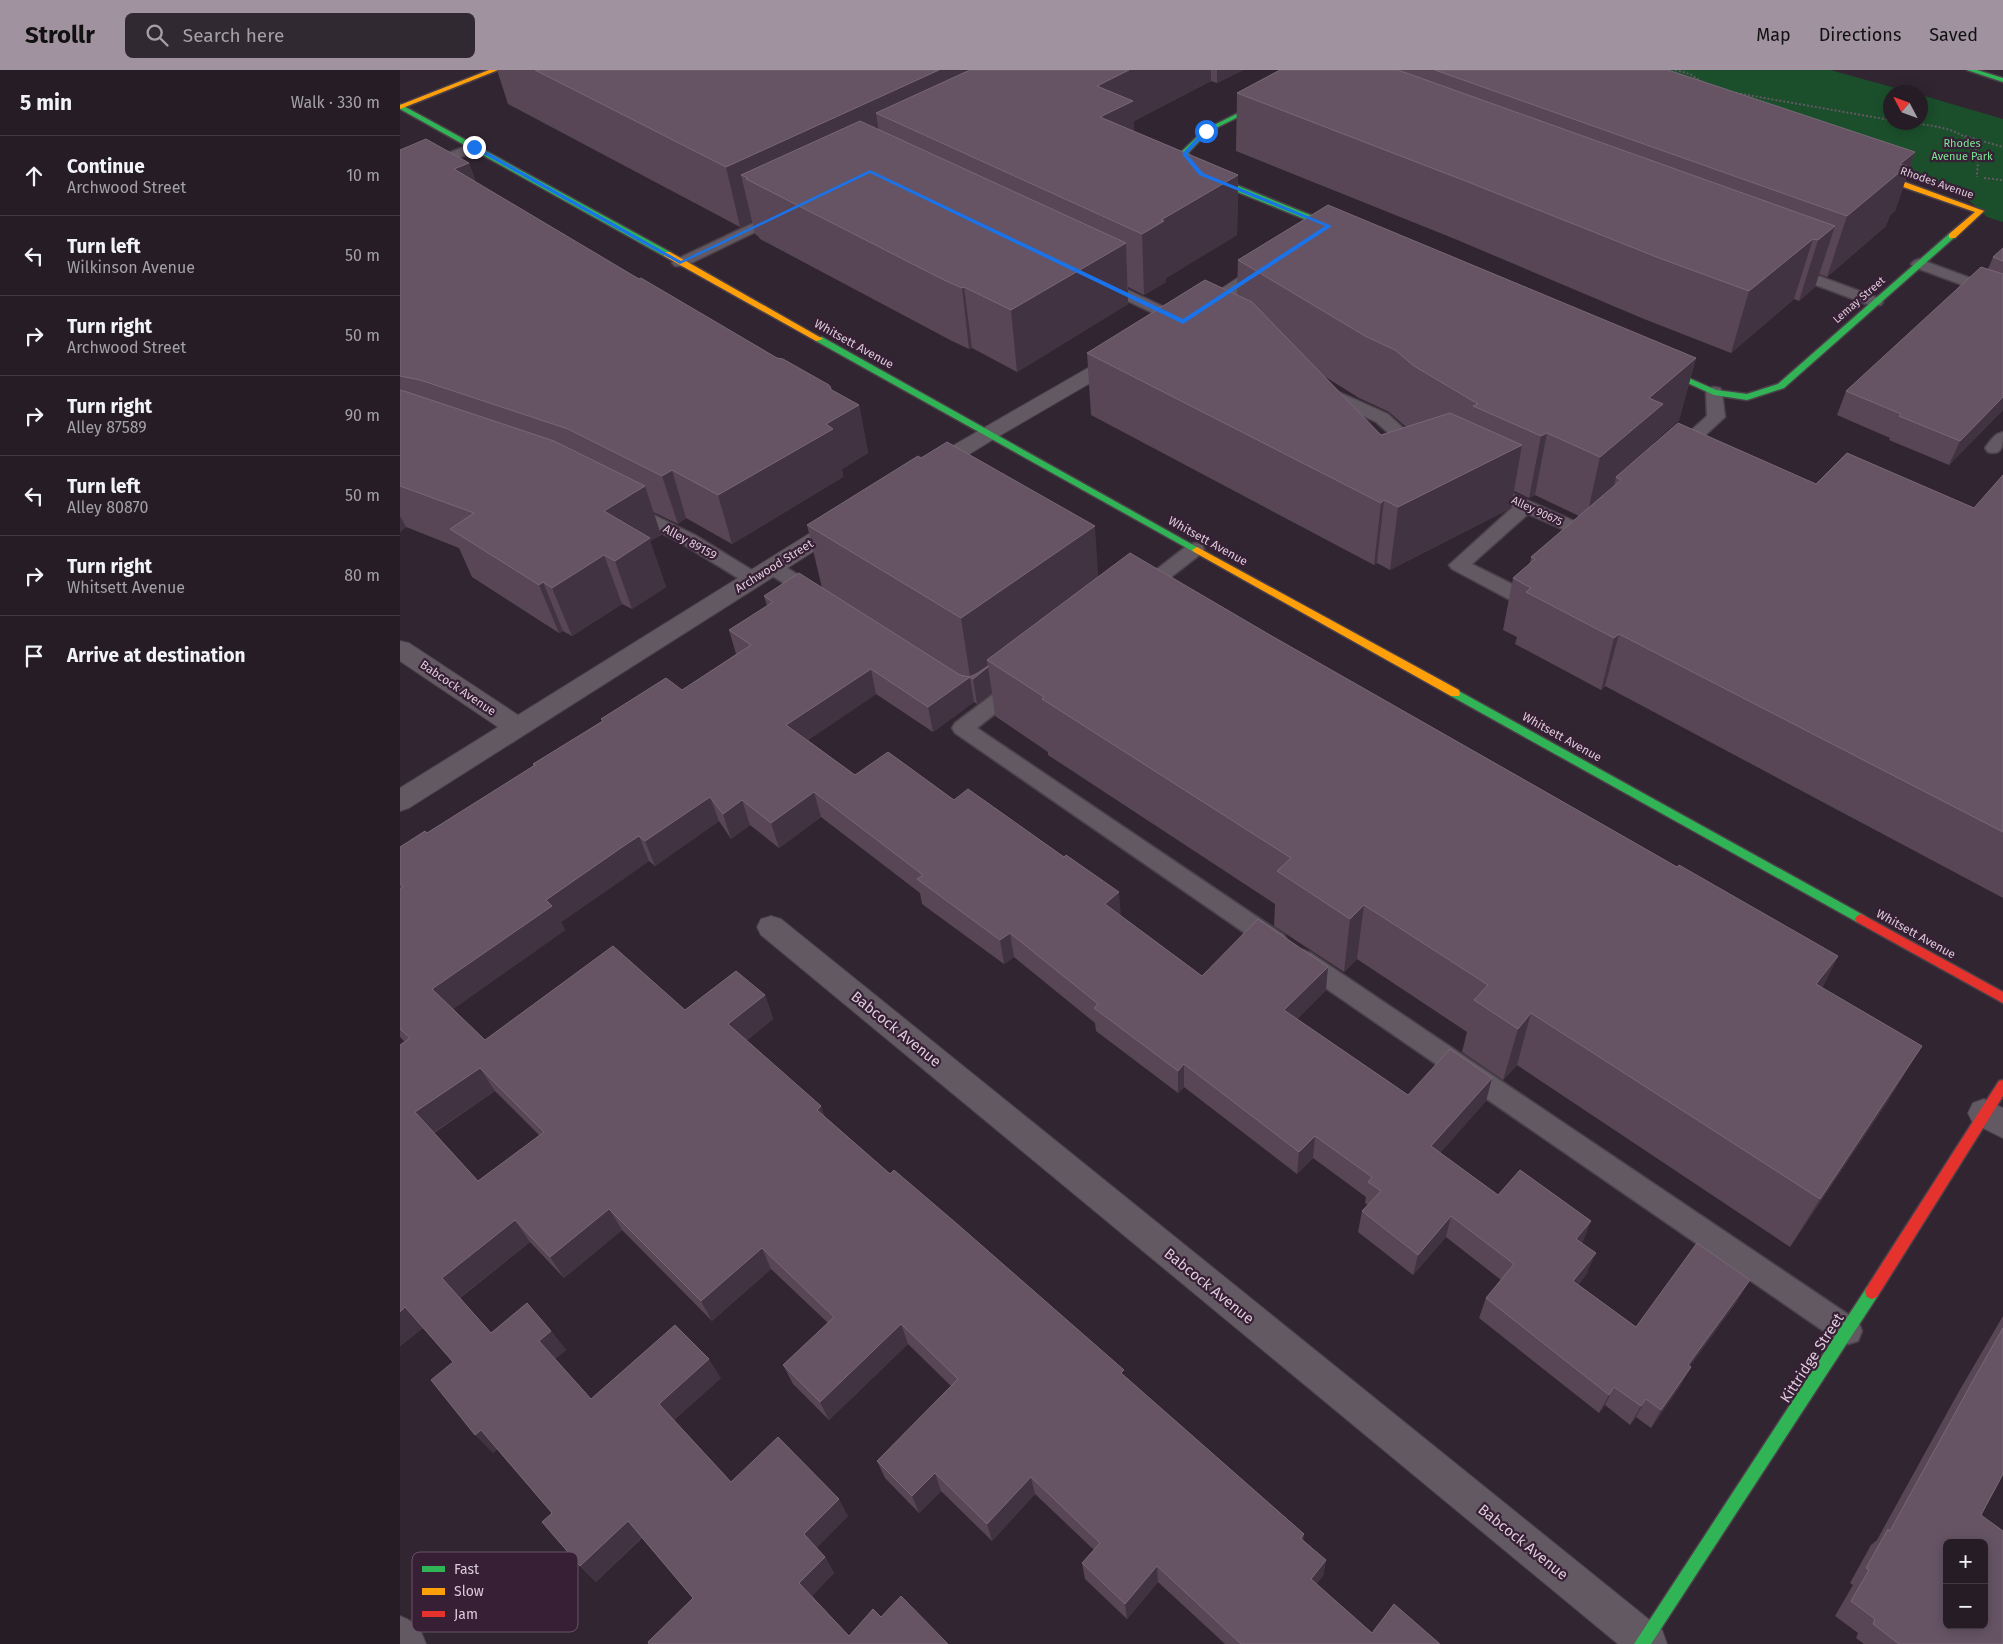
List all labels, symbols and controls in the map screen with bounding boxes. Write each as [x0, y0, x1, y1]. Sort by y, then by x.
search box [125, 13, 475, 58]
text: Strollr [25, 21, 95, 49]
icon: search [143, 21, 171, 49]
text: Search here [183, 24, 284, 47]
text: Map [1756, 24, 1791, 46]
text: Directions [1819, 24, 1901, 46]
text: Saved [1929, 24, 1978, 46]
north arrow [1883, 85, 1928, 130]
text: 5 min [20, 90, 72, 116]
text: Walk · 330 m [291, 93, 380, 112]
route start [1195, 120, 1218, 143]
route end [463, 136, 486, 159]
park label: Rhodes Avenue Park [1931, 137, 1993, 163]
text: Continue [67, 155, 145, 178]
icon: ahead [20, 162, 48, 190]
street label: Rhodes Avenue [1899, 164, 1975, 202]
text: 10 m [346, 166, 380, 185]
text: Archwood Street [67, 178, 186, 197]
text: Turn left [67, 235, 141, 258]
icon: left [20, 242, 48, 270]
text: 50 m [345, 246, 380, 265]
text: Wilkinson Avenue [67, 258, 195, 277]
street label: Lemay Street [1830, 274, 1888, 326]
text: Turn right [67, 315, 152, 338]
street label: Whitsett Avenue [812, 316, 896, 372]
icon: right [20, 322, 48, 350]
text: 50 m [345, 326, 380, 345]
text: Archwood Street [67, 338, 186, 357]
text: Turn right [67, 395, 152, 418]
icon: right [20, 402, 48, 430]
text: 90 m [345, 406, 380, 425]
text: Alley 87589 [67, 418, 147, 437]
text: Turn left [67, 475, 141, 498]
icon: left [20, 482, 48, 510]
text: 50 m [345, 486, 380, 505]
street label: Alley 90675 [1509, 494, 1565, 529]
text: Alley 80870 [67, 498, 148, 517]
street label: Whitsett Avenue [1166, 513, 1250, 569]
street label: Alley 89159 [661, 522, 719, 562]
street label: Archwood Street [732, 536, 816, 596]
text: Turn right [67, 555, 152, 578]
icon: right [20, 562, 48, 590]
text: 80 m [344, 566, 380, 585]
text: Whitsett Avenue [67, 578, 185, 597]
icon: arrive [20, 642, 48, 670]
text: Arrive at destination [67, 644, 246, 667]
street label: Babcock Avenue [417, 657, 499, 719]
street label: Whitsett Avenue [1520, 709, 1604, 765]
street label: Whitsett Avenue [1874, 906, 1958, 962]
street label: Babcock Avenue [847, 987, 945, 1071]
street label: Babcock Avenue [1160, 1244, 1258, 1328]
street label: Kittridge Street [1776, 1309, 1848, 1406]
street label: Babcock Avenue [1474, 1500, 1572, 1584]
map controls [1943, 1539, 1988, 1629]
button: + [1943, 1539, 1988, 1584]
legend [412, 1552, 578, 1632]
text: Fast [454, 1561, 480, 1578]
text: Slow [454, 1583, 484, 1600]
button: − [1943, 1584, 1988, 1629]
text: Jam [454, 1606, 478, 1623]

